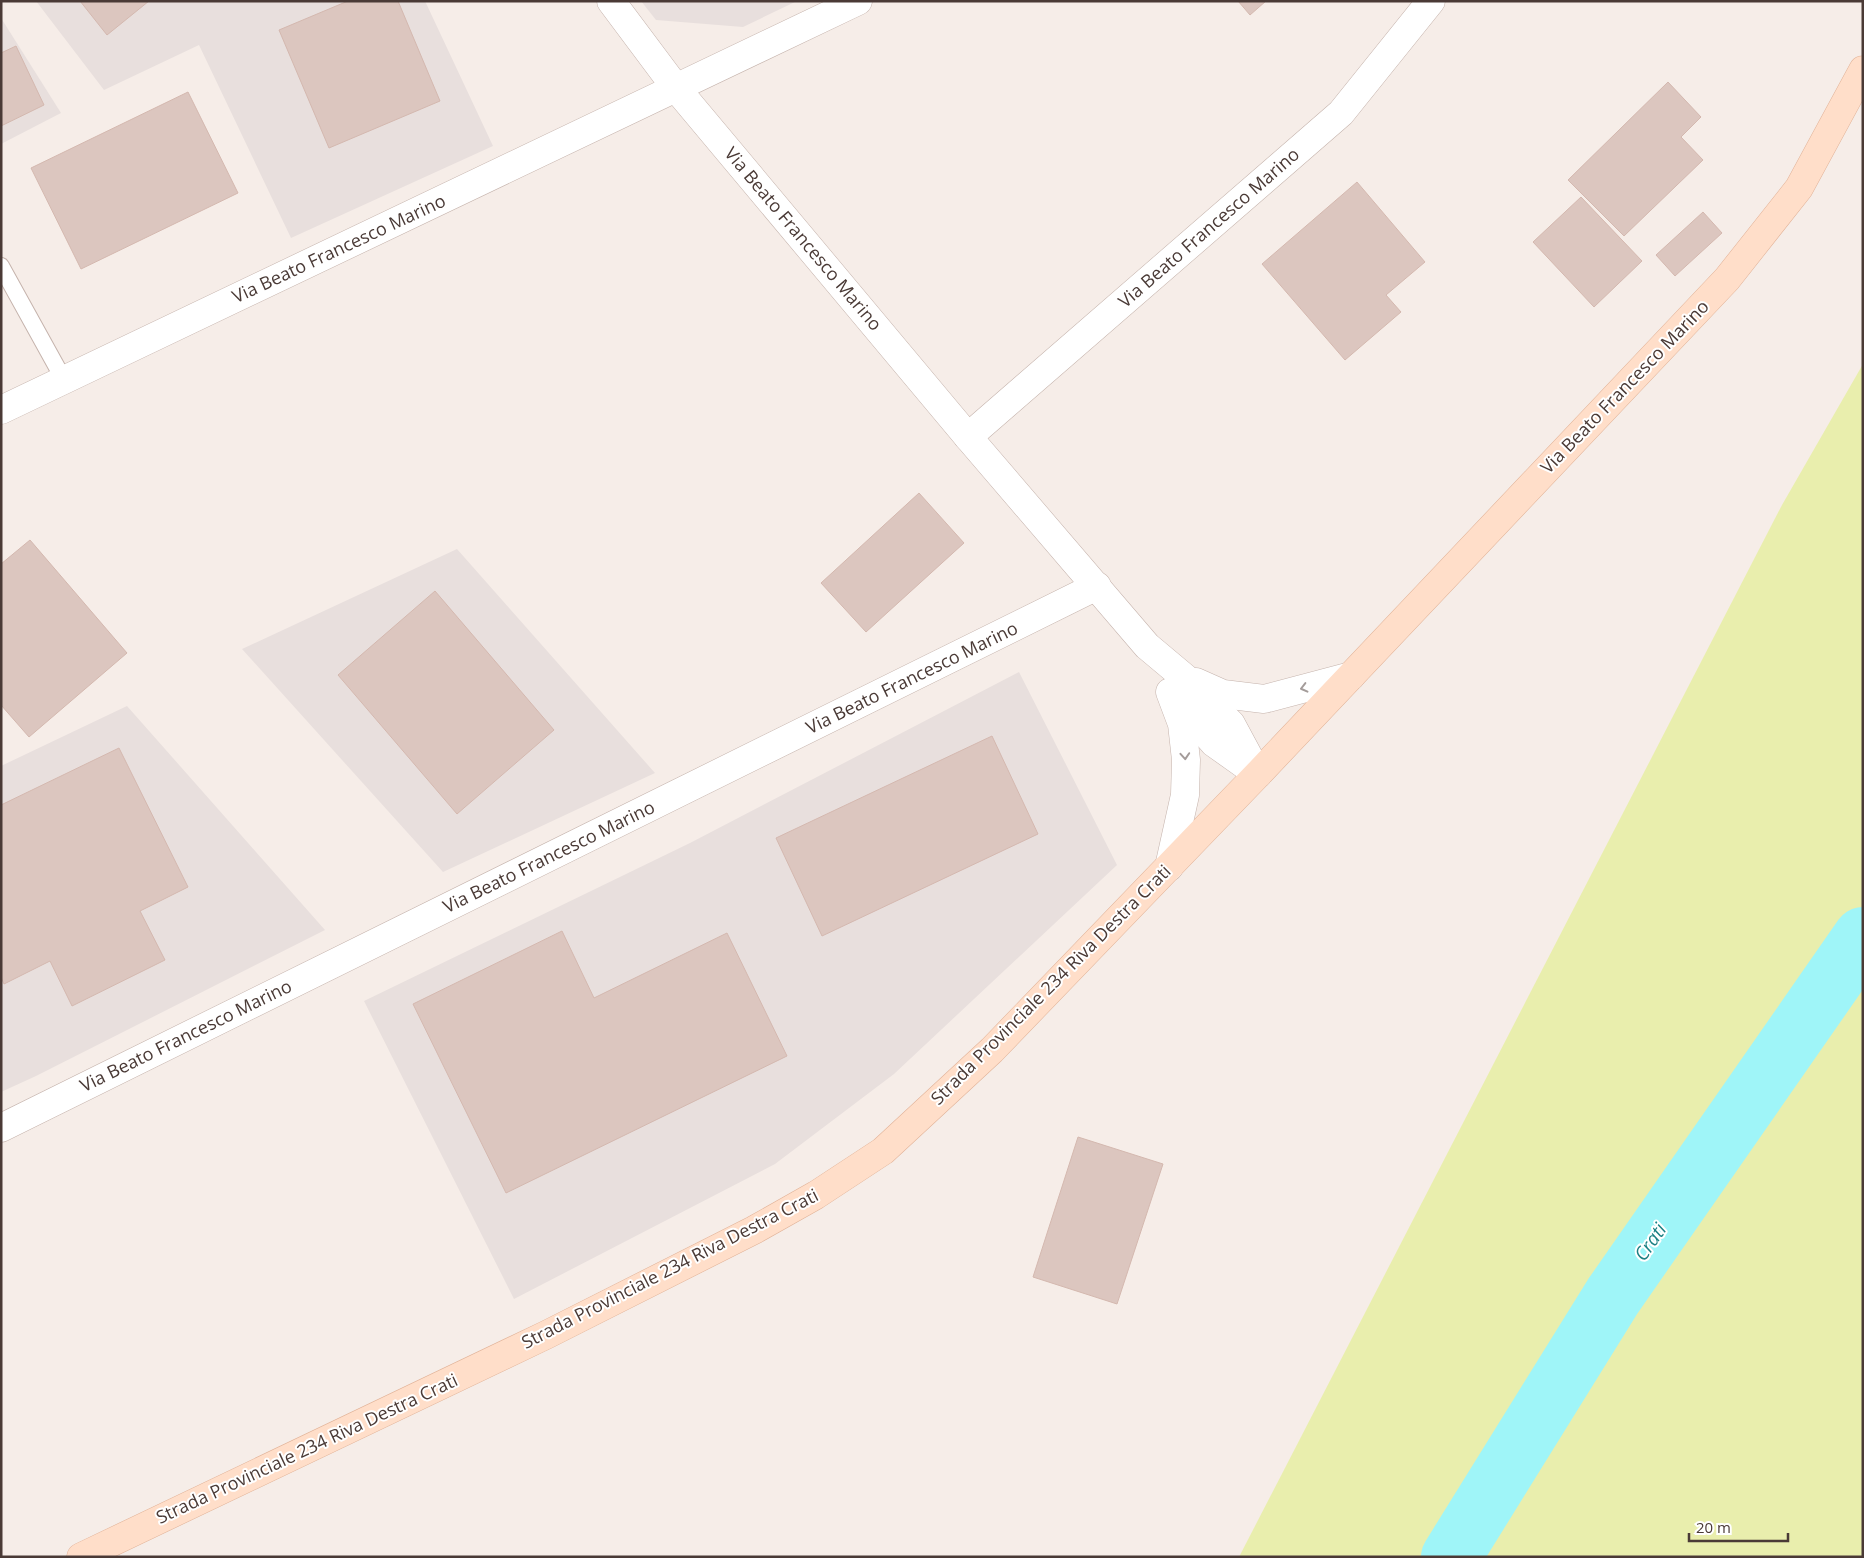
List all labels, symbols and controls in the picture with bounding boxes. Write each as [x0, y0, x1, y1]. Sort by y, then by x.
street label: Via Beato Francesco Marino [720, 142, 888, 335]
street label: Via Beato Francesco Marino [1113, 142, 1304, 313]
street label: Via Beato Francesco Marino [228, 188, 449, 308]
street label: Via Beato Francesco Marino [1535, 294, 1714, 478]
street label: Via Beato Francesco Marino [802, 615, 1021, 739]
one-way arrow [1299, 682, 1308, 693]
one-way arrow [1179, 752, 1190, 760]
street label: Via Beato Francesco Marino [439, 794, 658, 918]
street label: Strada Provinciale 234 Riva Destra Crati [925, 859, 1176, 1110]
street label: Via Beato Francesco Marino [76, 973, 295, 1097]
street label: Strada Provinciale 234 Riva Destra Crati [517, 1182, 822, 1354]
water label: Crati [1628, 1217, 1673, 1266]
street label: Strada Provinciale 234 Riva Destra Crati [152, 1367, 461, 1529]
scale bar [1689, 1510, 1788, 1542]
text: 20 m [1696, 1517, 1731, 1537]

